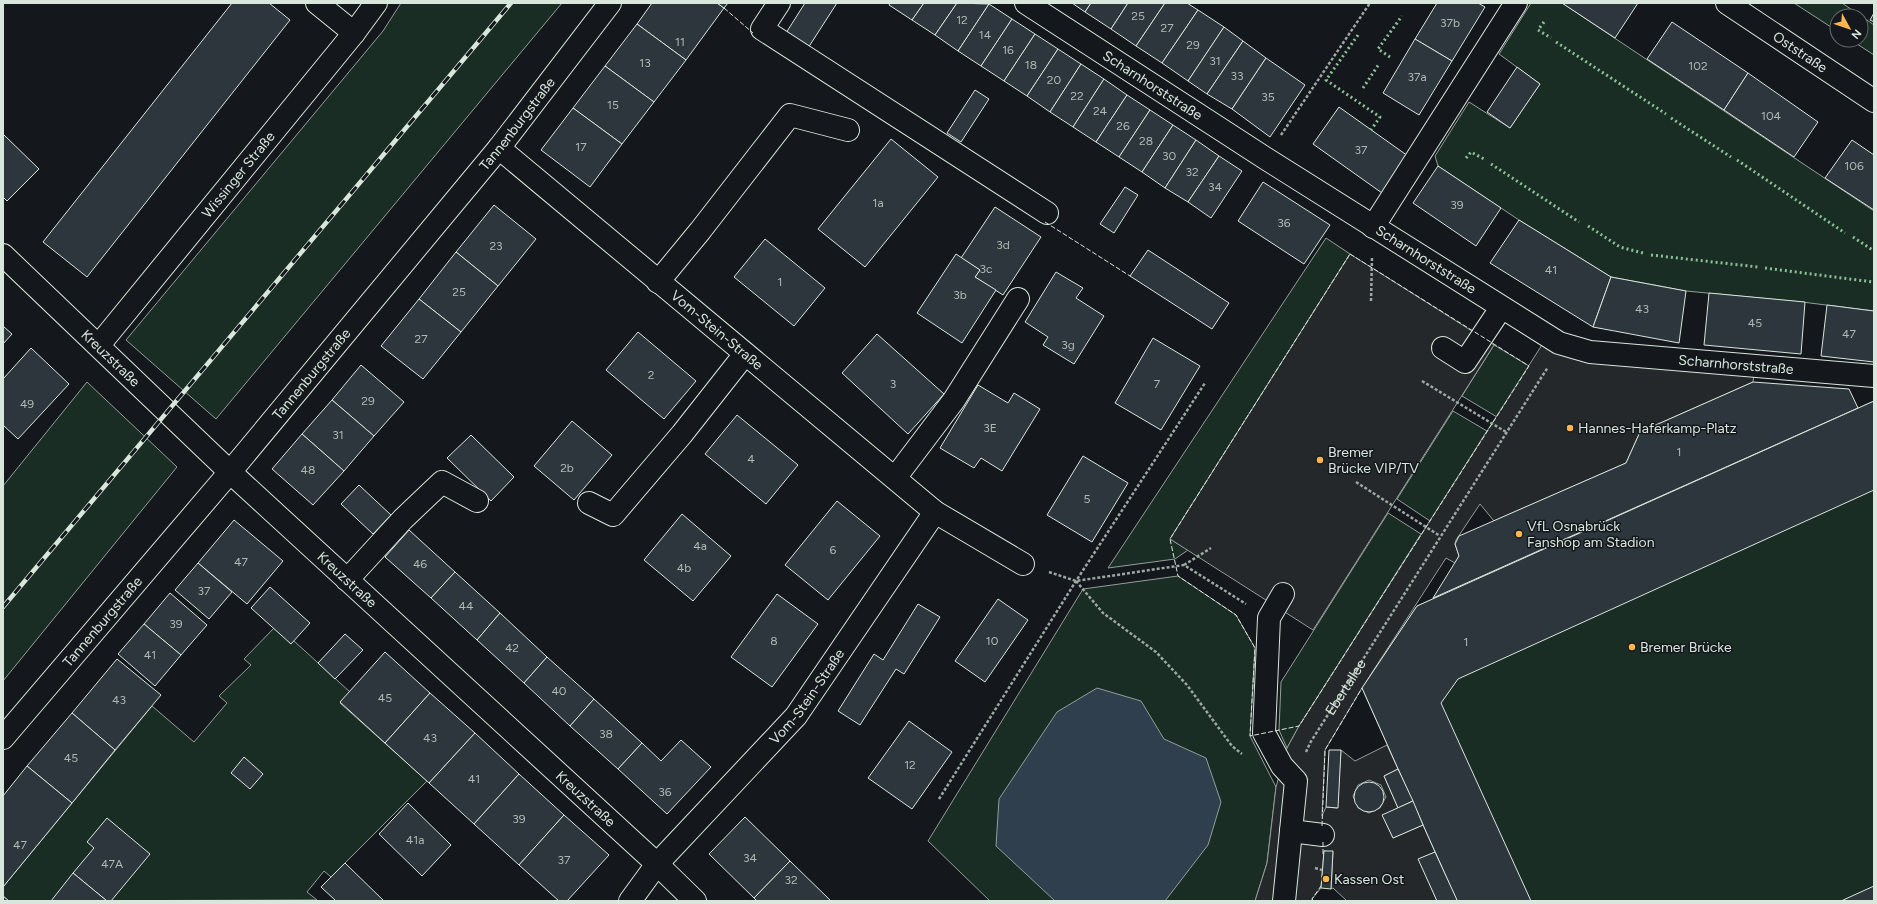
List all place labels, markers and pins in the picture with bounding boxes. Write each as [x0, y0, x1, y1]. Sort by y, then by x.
place label: Hannes-Haferkamp-Platz [1578, 420, 1737, 437]
marker: Hannes-Haferkamp-Platz [1565, 423, 1575, 433]
place label: Bremer Brücke VIP/TV [1328, 444, 1419, 477]
marker: Bremer Brücke VIP/TV [1315, 455, 1325, 465]
place label: VfL Osnabrück Fanshop am Stadion [1527, 518, 1655, 551]
marker: VfL Osnabrück Fanshop am Stadion [1514, 529, 1524, 539]
place label: Bremer Brücke [1640, 639, 1732, 656]
marker: Bremer Brücke [1627, 642, 1637, 652]
place label: Kassen Ost [1334, 871, 1404, 888]
marker: Kassen Ost [1321, 874, 1331, 884]

